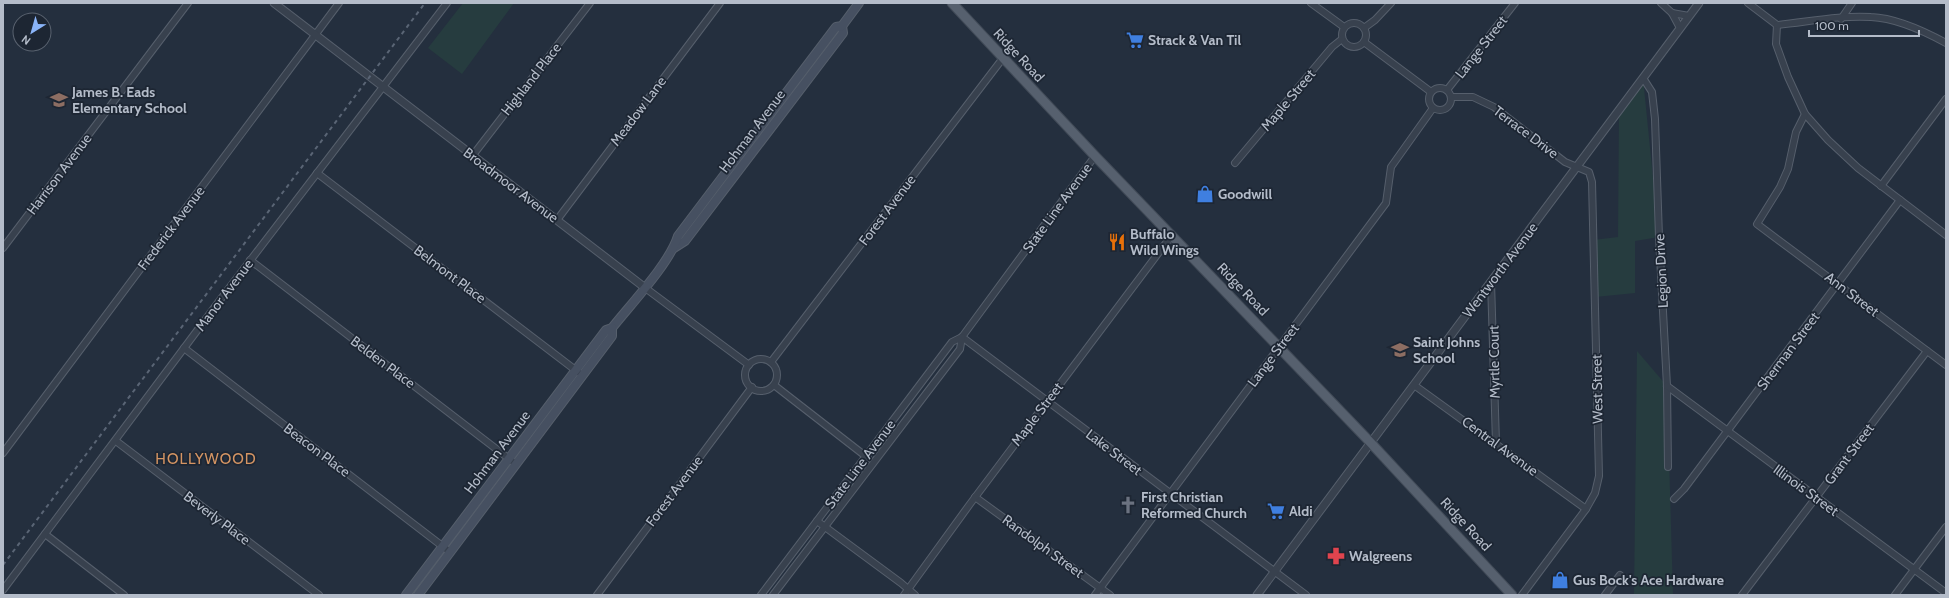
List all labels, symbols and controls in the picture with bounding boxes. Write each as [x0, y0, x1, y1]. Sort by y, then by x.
north arrow [12, 12, 52, 52]
street label: Lange Street [1451, 12, 1511, 82]
scale bar [1809, 12, 1919, 38]
text: 100 m [1815, 18, 1849, 33]
street label: Ridge Road [990, 24, 1048, 86]
supermarket icon: Strack & Van Til [1125, 30, 1145, 50]
place label: Strack & Van Til [1148, 31, 1241, 49]
text: N [19, 32, 33, 48]
street label: Highland Place [497, 39, 565, 119]
street label: Maple Street [1257, 65, 1319, 135]
street label: Meadow Lane [606, 73, 670, 149]
place label: James B. Eads Elementary School [71, 83, 187, 117]
street label: Hohman Avenue [715, 86, 789, 176]
school or university icon: James B. Eads Elementary School [49, 90, 69, 110]
street label: Terrace Drive [1490, 102, 1562, 162]
street label: Harrison Avenue [23, 130, 95, 218]
street label: Broadmoor Avenue [460, 143, 562, 227]
street label: State Line Avenue [1018, 160, 1096, 256]
street label: Forest Avenue [855, 171, 919, 249]
street label: Frederick Avenue [134, 182, 208, 274]
shop icon: Goodwill [1195, 184, 1215, 204]
place label: Goodwill [1218, 185, 1272, 203]
street label: Wentworth Avenue [1458, 219, 1542, 321]
place label: Buffalo Wild Wings [1130, 225, 1199, 259]
restaurant icon: Buffalo Wild Wings [1107, 232, 1127, 252]
street label: Legion Drive [1650, 233, 1672, 309]
street label: Belmont Place [410, 241, 490, 307]
street label: Manor Avenue [191, 255, 257, 335]
street label: Ridge Road [1213, 259, 1273, 319]
street label: Ann Street [1821, 268, 1883, 320]
street label: Sherman Street [1753, 308, 1823, 394]
street label: Lange Street [1243, 319, 1303, 390]
street label: Myrtle Court [1484, 325, 1504, 399]
street label: Belden Place [347, 332, 419, 392]
place label: Saint Johns School [1413, 333, 1480, 367]
school or university icon: Saint Johns School [1390, 340, 1410, 360]
street label: West Street [1587, 354, 1607, 424]
street label: Maple Street [1007, 378, 1067, 450]
street label: Hohman Avenue [460, 407, 534, 497]
street label: Central Avenue [1458, 412, 1542, 480]
street label: State Line Avenue [821, 416, 899, 512]
street label: Beacon Place [280, 419, 354, 481]
street label: Grant Street [1820, 420, 1878, 488]
street label: Lake Street [1082, 425, 1146, 479]
district label: HOLLYWOOD [155, 450, 257, 468]
street label: Forest Avenue [642, 452, 706, 530]
street label: Illinois Street [1770, 460, 1842, 520]
street label: Beverly Place [180, 487, 254, 549]
place label: First Christian Reformed Church [1141, 488, 1247, 522]
street label: Ridge Road [1437, 493, 1495, 555]
church icon: First Christian Reformed Church [1118, 495, 1138, 515]
supermarket icon: Aldi [1266, 501, 1286, 521]
place label: Aldi [1289, 502, 1313, 520]
street label: Randolph Street [999, 510, 1087, 582]
pharmacy icon: Walgreens [1326, 546, 1346, 566]
place label: Walgreens [1349, 547, 1412, 565]
shop icon: Gus Bock's Ace Hardware [1550, 570, 1570, 590]
place label: Gus Bock's Ace Hardware [1573, 571, 1724, 589]

